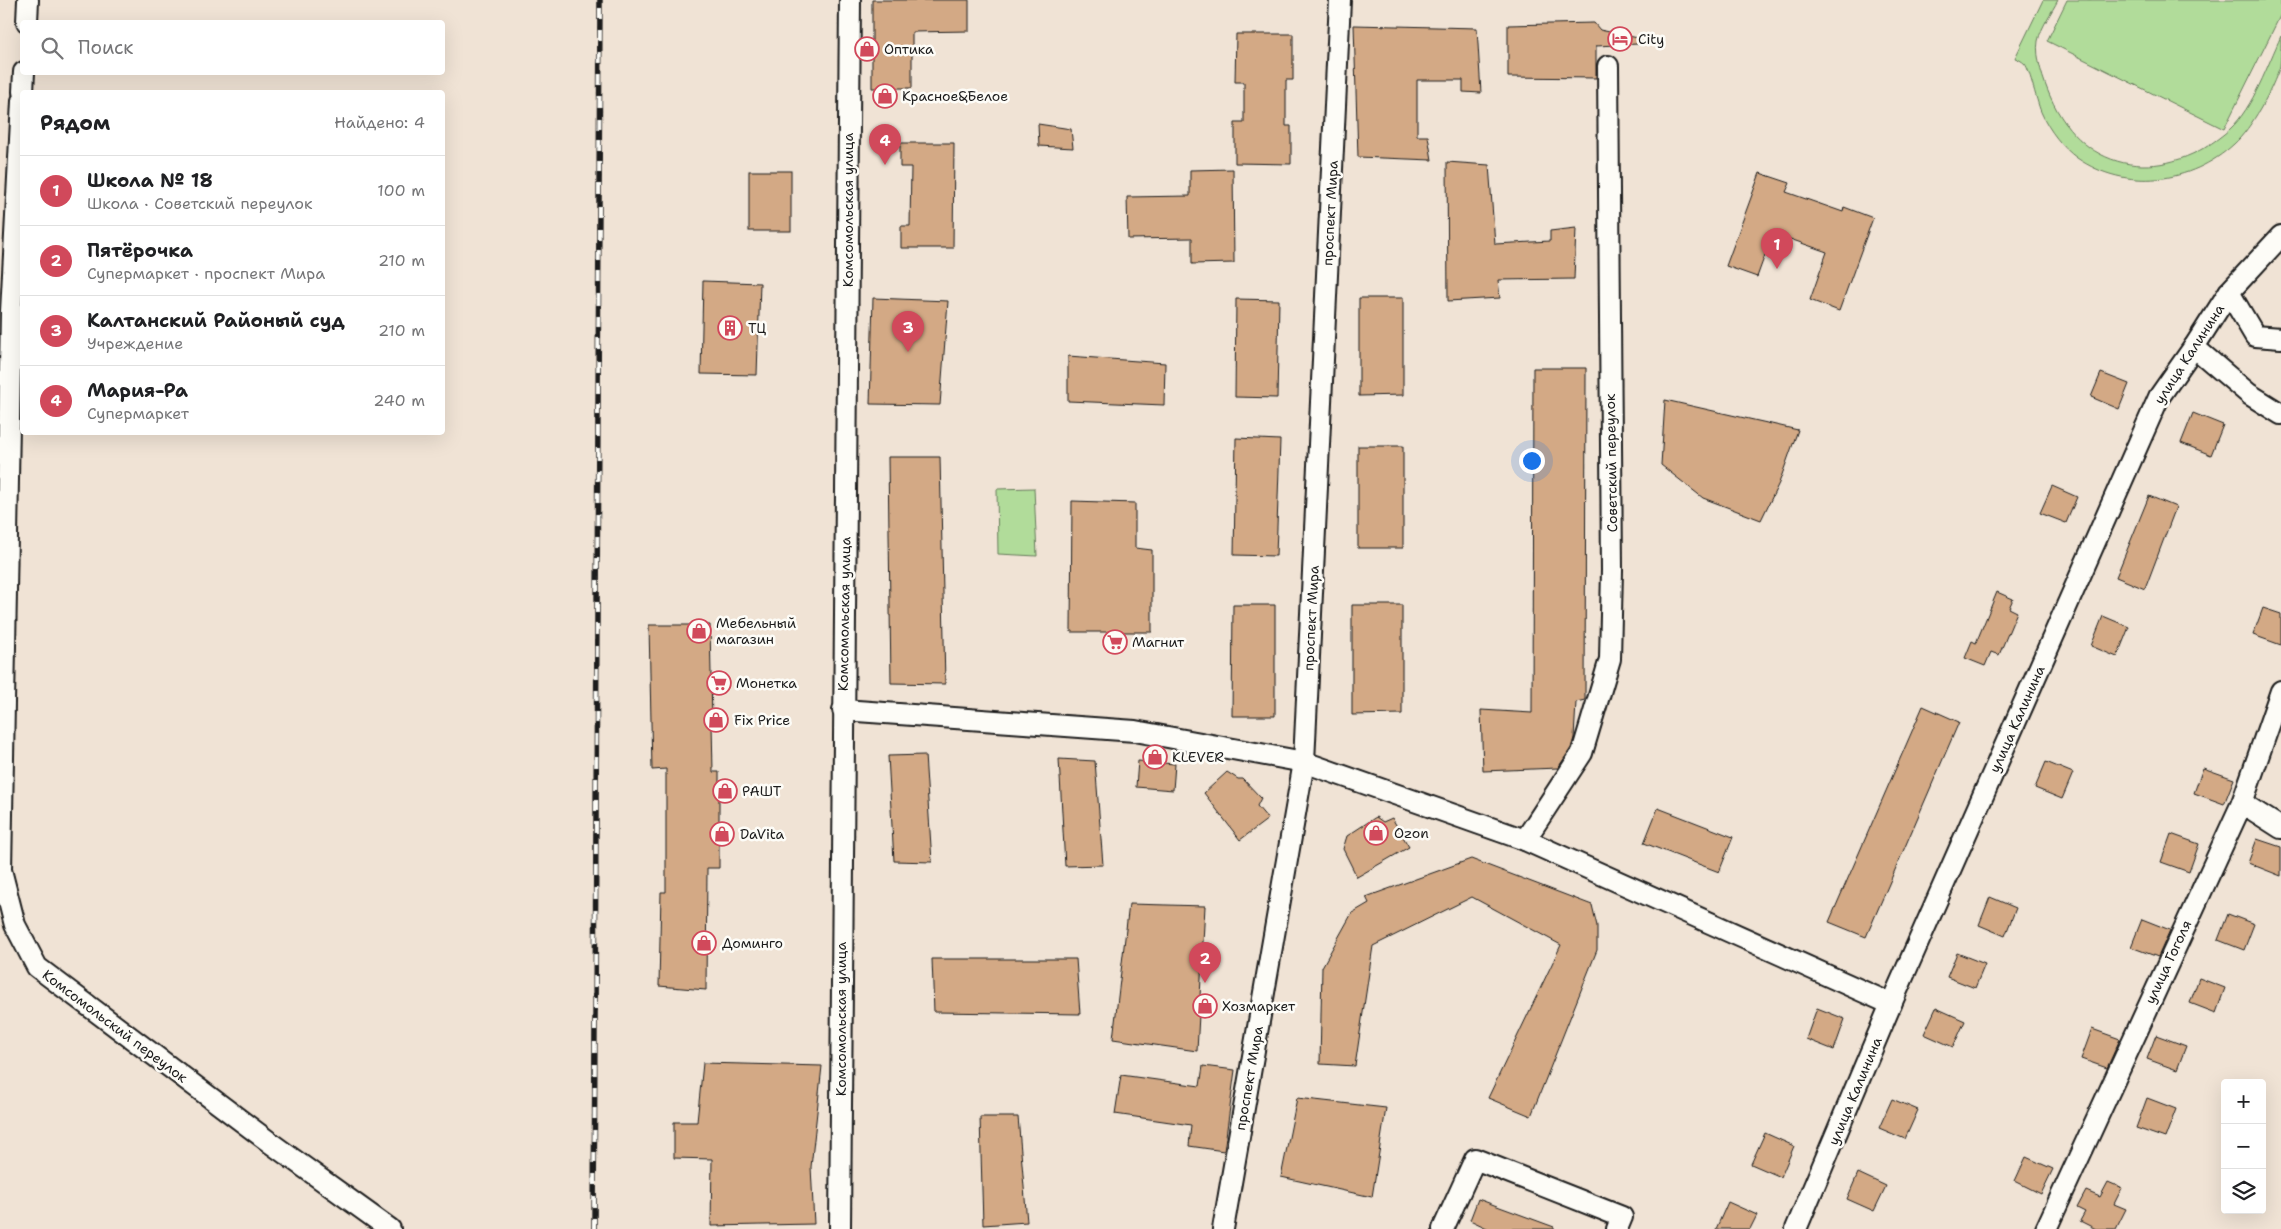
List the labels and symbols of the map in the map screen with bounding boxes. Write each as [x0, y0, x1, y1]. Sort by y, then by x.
hotel icon: City [1607, 26, 1633, 52]
place label: City [1638, 30, 1664, 48]
shop icon: Оптика [854, 36, 880, 62]
place label: Оптика [884, 40, 934, 58]
shop icon: Красное&Белое [872, 83, 898, 109]
place label: Красное&Белое [902, 87, 1008, 105]
pin: 4 [869, 124, 901, 165]
street label: Комсомольская улица [839, 133, 857, 287]
street label: проспект Мира [1318, 159, 1342, 266]
pin: 1 [1761, 228, 1793, 269]
street label: улица Калинина [2150, 300, 2228, 407]
pin: 3 [892, 311, 924, 352]
building icon: ТЦ [717, 315, 743, 341]
place label: ТЦ [748, 319, 766, 337]
street label: Советский переулок [1601, 393, 1621, 532]
your location [1519, 448, 1545, 474]
street label: Комсомольская улица [834, 536, 854, 691]
street label: проспект Мира [1299, 564, 1323, 671]
place label: Мебельный магазин [716, 614, 796, 648]
shop icon: Мебельный магазин [686, 618, 712, 644]
supermarket icon: Магнит [1102, 629, 1128, 655]
place label: Магнит [1132, 633, 1185, 651]
street label: улица Калинина [1985, 662, 2049, 775]
supermarket icon: Монетка [706, 670, 732, 696]
place label: Монетка [736, 674, 797, 692]
shop icon: Fix Price [703, 707, 729, 733]
place label: Fix Price [734, 711, 790, 729]
shop icon: KLEVER [1142, 744, 1168, 770]
place label: KLEVER [1172, 748, 1224, 766]
shop icon: РАШТ [712, 778, 738, 804]
place label: РАШТ [742, 782, 782, 800]
shop icon: Ozon [1363, 820, 1389, 846]
shop icon: DaVita [709, 821, 735, 847]
place label: Ozon [1394, 824, 1429, 842]
place label: DaVita [740, 825, 785, 843]
street label: улица Гоголя [2141, 917, 2195, 1007]
shop icon: Доминго [691, 930, 717, 956]
place label: Доминго [722, 934, 783, 952]
street label: Комсомольская улица [832, 942, 850, 1096]
pin: 2 [1189, 942, 1221, 983]
street label: Комсомольский переулок [39, 966, 192, 1087]
shop icon: Хозмаркет [1192, 993, 1218, 1019]
place label: Хозмаркет [1222, 997, 1296, 1015]
street label: проспект Мира [1231, 1024, 1267, 1132]
street label: улица Калинина [1824, 1034, 1886, 1148]

